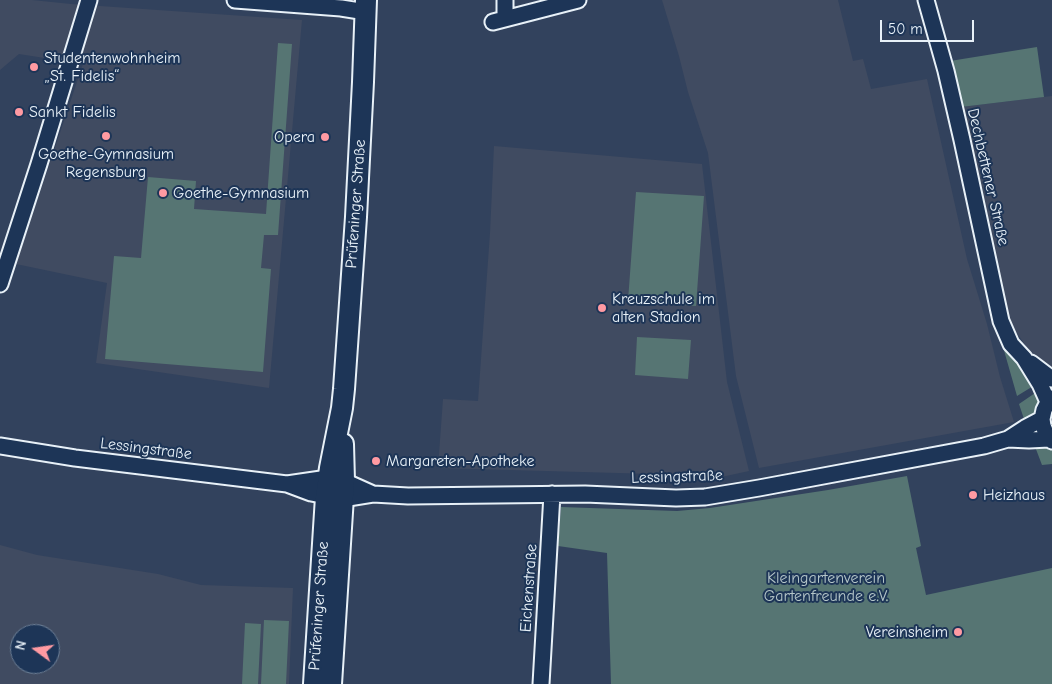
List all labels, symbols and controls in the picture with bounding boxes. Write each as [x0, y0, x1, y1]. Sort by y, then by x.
scale bar [882, 10, 976, 42]
text: 50 m [888, 20, 923, 38]
place label: Studentenwohnheim „St. Fidelis“ [44, 48, 181, 86]
marker: Studentenwohnheim „St. Fidelis“ [28, 61, 40, 73]
place label: Sankt Fidelis [29, 102, 116, 122]
marker: Sankt Fidelis [13, 106, 25, 118]
street label: Dechbettener Straße [963, 106, 1013, 248]
place label: Opera [274, 127, 315, 147]
marker: Goethe-Gymnasium Regensburg [100, 130, 112, 142]
marker: Opera [319, 131, 331, 143]
street label: Prüfeninger Straße [342, 139, 370, 269]
place label: Goethe-Gymnasium Regensburg [38, 144, 174, 182]
place label: Goethe-Gymnasium [173, 183, 309, 203]
marker: Goethe-Gymnasium [157, 187, 169, 199]
place label: Kreuzschule im alten Stadion [612, 289, 715, 327]
marker: Kreuzschule im alten Stadion [596, 302, 608, 314]
street label: Lessingstraße [99, 434, 193, 464]
place label: Margareten-Apotheke [386, 451, 534, 471]
marker: Margareten-Apotheke [370, 455, 382, 467]
street label: Lessingstraße [631, 466, 723, 488]
place label: Heizhaus [983, 485, 1045, 505]
marker: Heizhaus [967, 489, 979, 501]
street label: Prüfeninger Straße [305, 541, 333, 671]
street label: Eichenstraße [516, 543, 542, 633]
park label: Kleingartenverein Gartenfreunde e.V. [764, 568, 888, 606]
place label: Vereinsheim [866, 622, 948, 642]
north arrow [10, 624, 60, 674]
marker: Vereinsheim [952, 626, 964, 638]
text: N [12, 639, 30, 652]

